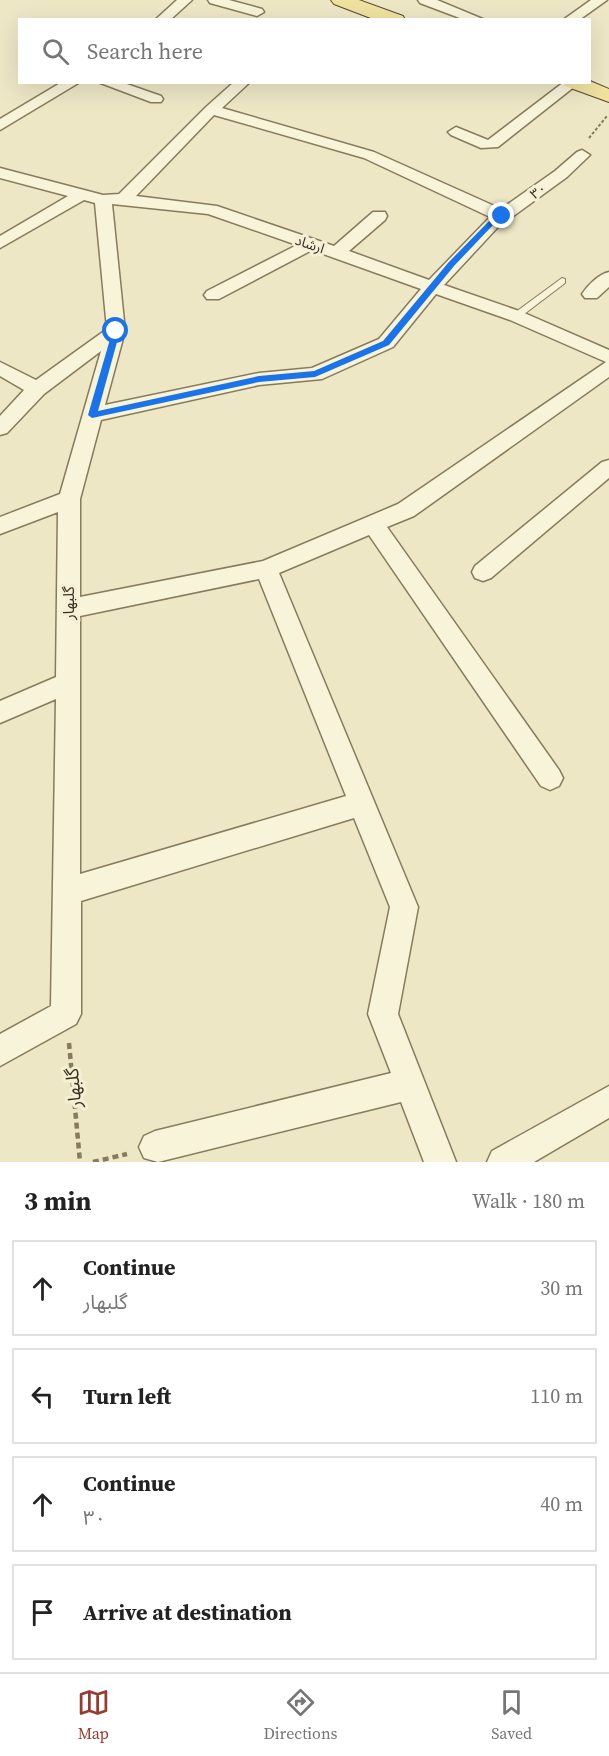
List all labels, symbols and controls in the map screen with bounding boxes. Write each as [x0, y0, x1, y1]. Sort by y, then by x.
search box [18, 18, 591, 84]
icon: search [39, 35, 72, 68]
text: Search here [87, 36, 203, 66]
street label: ۳۰ [526, 178, 550, 204]
route end [488, 202, 514, 228]
street label: ارشاد [293, 230, 327, 258]
route start [102, 317, 128, 343]
street label: گلبهار [58, 586, 79, 621]
street label: گلبهار [59, 1066, 87, 1110]
text: 3 min [24, 1183, 91, 1219]
text: Walk · 180 m [472, 1187, 585, 1215]
text: Continue [83, 1252, 176, 1282]
icon: ahead [26, 1272, 59, 1305]
text: 30 m [540, 1274, 583, 1302]
text: گلبهار [83, 1288, 127, 1316]
icon: left [26, 1380, 59, 1413]
text: Turn left [83, 1381, 171, 1411]
text: 110 m [530, 1382, 583, 1410]
text: Continue [83, 1468, 176, 1498]
icon: ahead [26, 1488, 59, 1521]
text: 40 m [540, 1490, 583, 1518]
text: ۳۰ [83, 1504, 106, 1532]
icon: arrive [26, 1596, 59, 1629]
text: Arrive at destination [83, 1597, 292, 1627]
tab: Map [77, 1686, 110, 1744]
tab: Directions [263, 1686, 338, 1744]
tab: Saved [491, 1686, 532, 1744]

